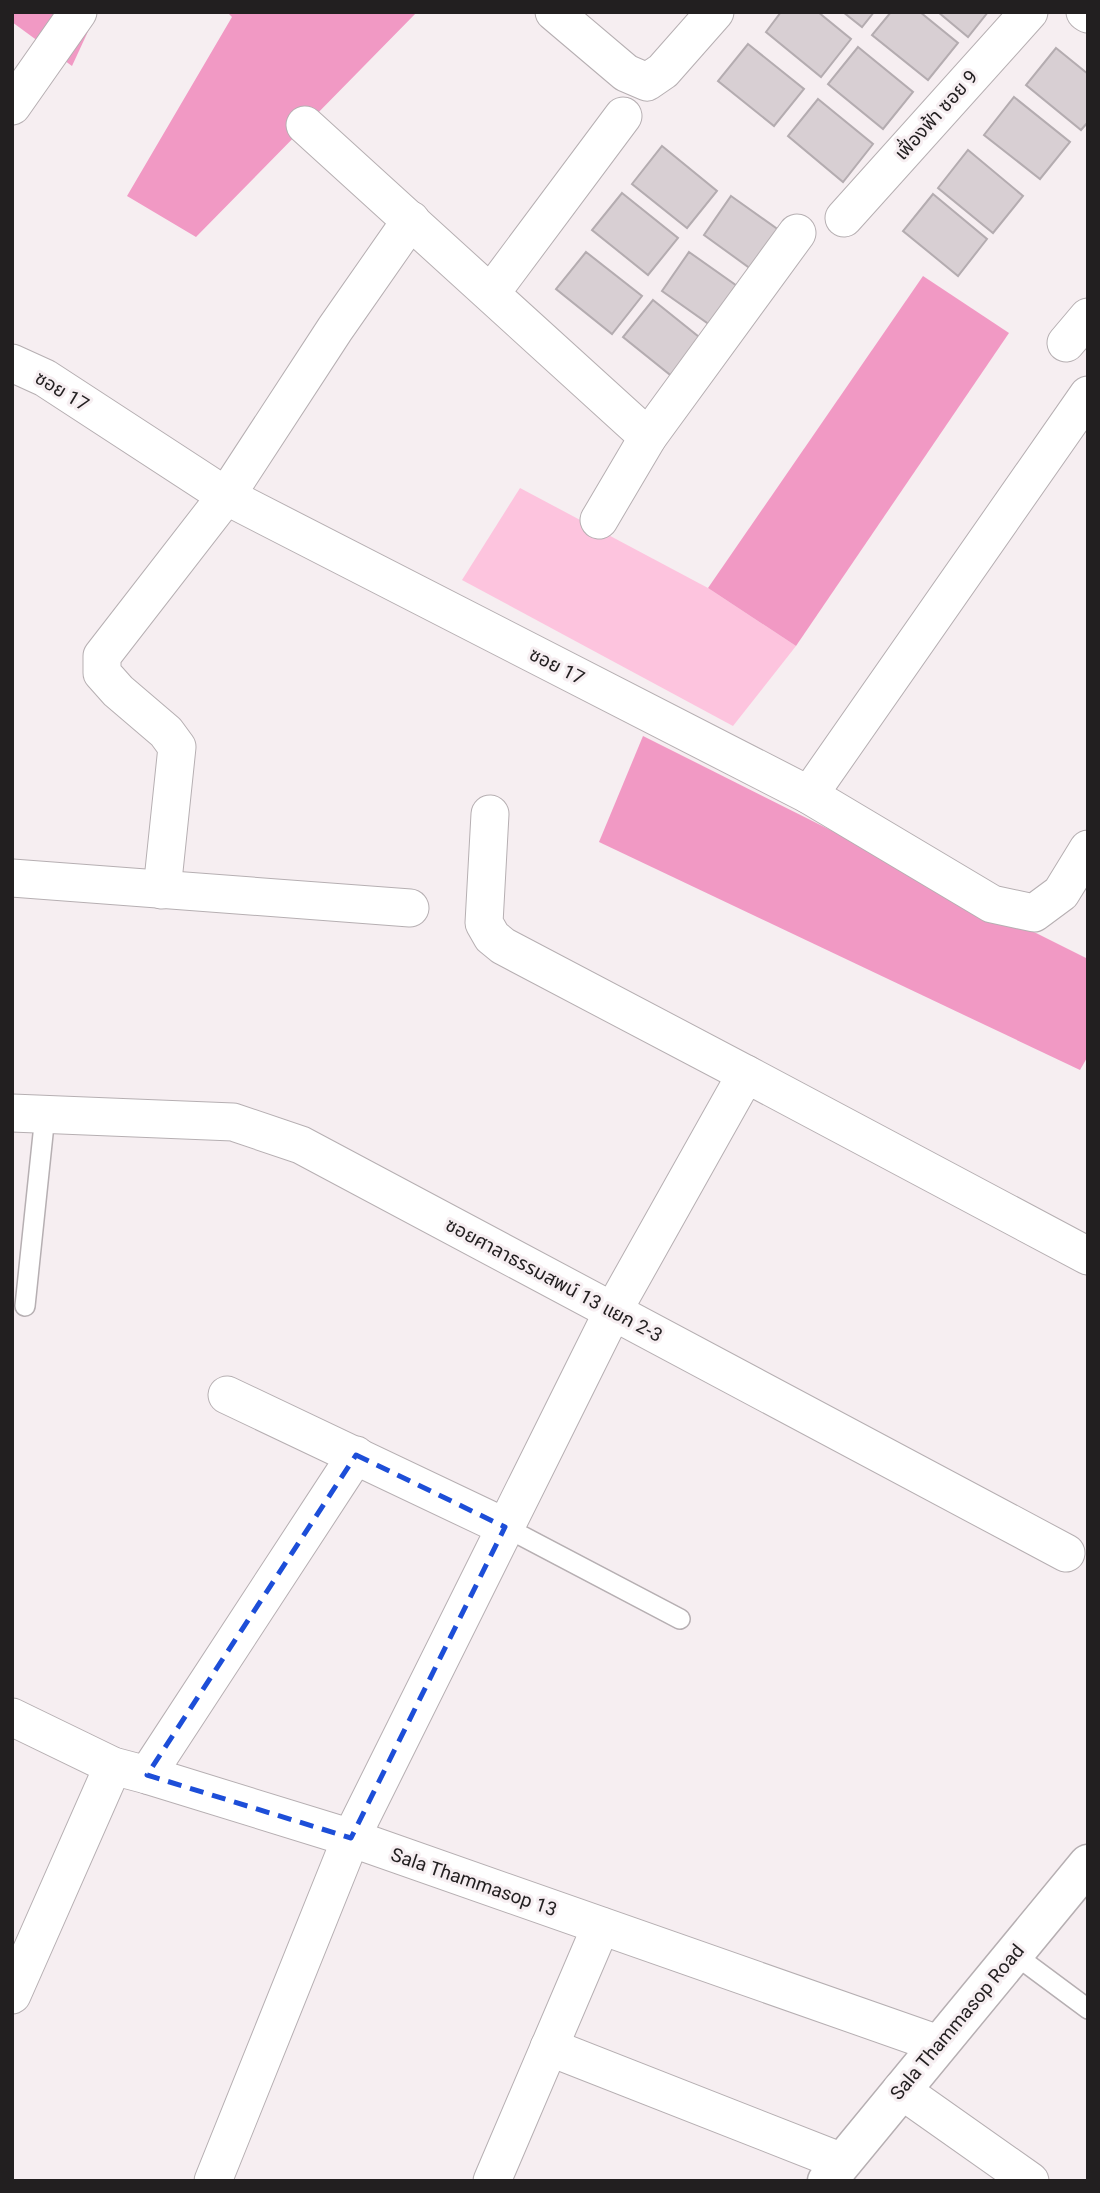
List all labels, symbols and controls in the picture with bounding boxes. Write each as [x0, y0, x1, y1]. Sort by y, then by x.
street label: เฟื่องฟ้า ซอย 9 [888, 64, 982, 165]
street label: ซอย 17 [31, 366, 93, 416]
street label: ซอย 17 [526, 642, 588, 690]
street label: ซอยศาลาธรรมสพน์ 13 แยก 2-3 [442, 1213, 666, 1347]
street label: Sala Thammasop 13 [388, 1843, 560, 1921]
street label: Sala Thammasop Road [885, 1939, 1029, 2105]

